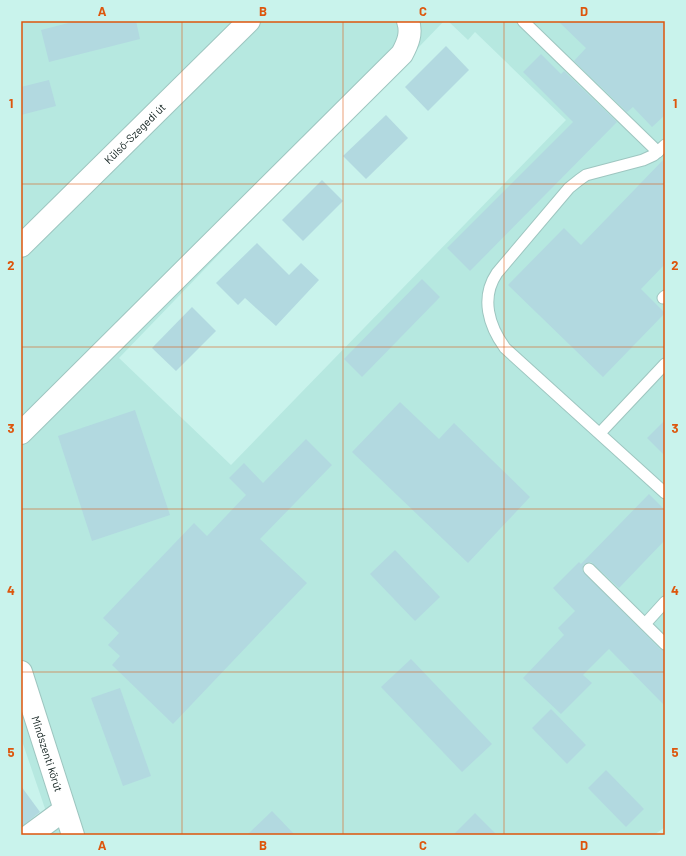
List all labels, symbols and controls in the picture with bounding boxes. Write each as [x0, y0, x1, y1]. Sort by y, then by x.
text: A [98, 3, 107, 19]
text: B [259, 3, 267, 19]
text: C [419, 3, 427, 19]
text: D [580, 3, 588, 19]
text: 1 [9, 95, 13, 111]
text: 1 [673, 95, 677, 111]
street label: Külső-Szegedi út [101, 100, 168, 166]
text: 2 [7, 257, 15, 273]
text: 2 [671, 257, 679, 273]
text: 3 [7, 420, 15, 436]
text: 3 [671, 420, 679, 436]
text: 4 [7, 582, 15, 598]
text: 4 [671, 582, 679, 598]
street label: Mindszenti körút [29, 714, 66, 793]
text: 5 [7, 744, 15, 760]
text: 5 [671, 744, 679, 760]
text: A [98, 837, 107, 853]
text: B [259, 837, 267, 853]
text: C [419, 837, 427, 853]
text: D [580, 837, 588, 853]

